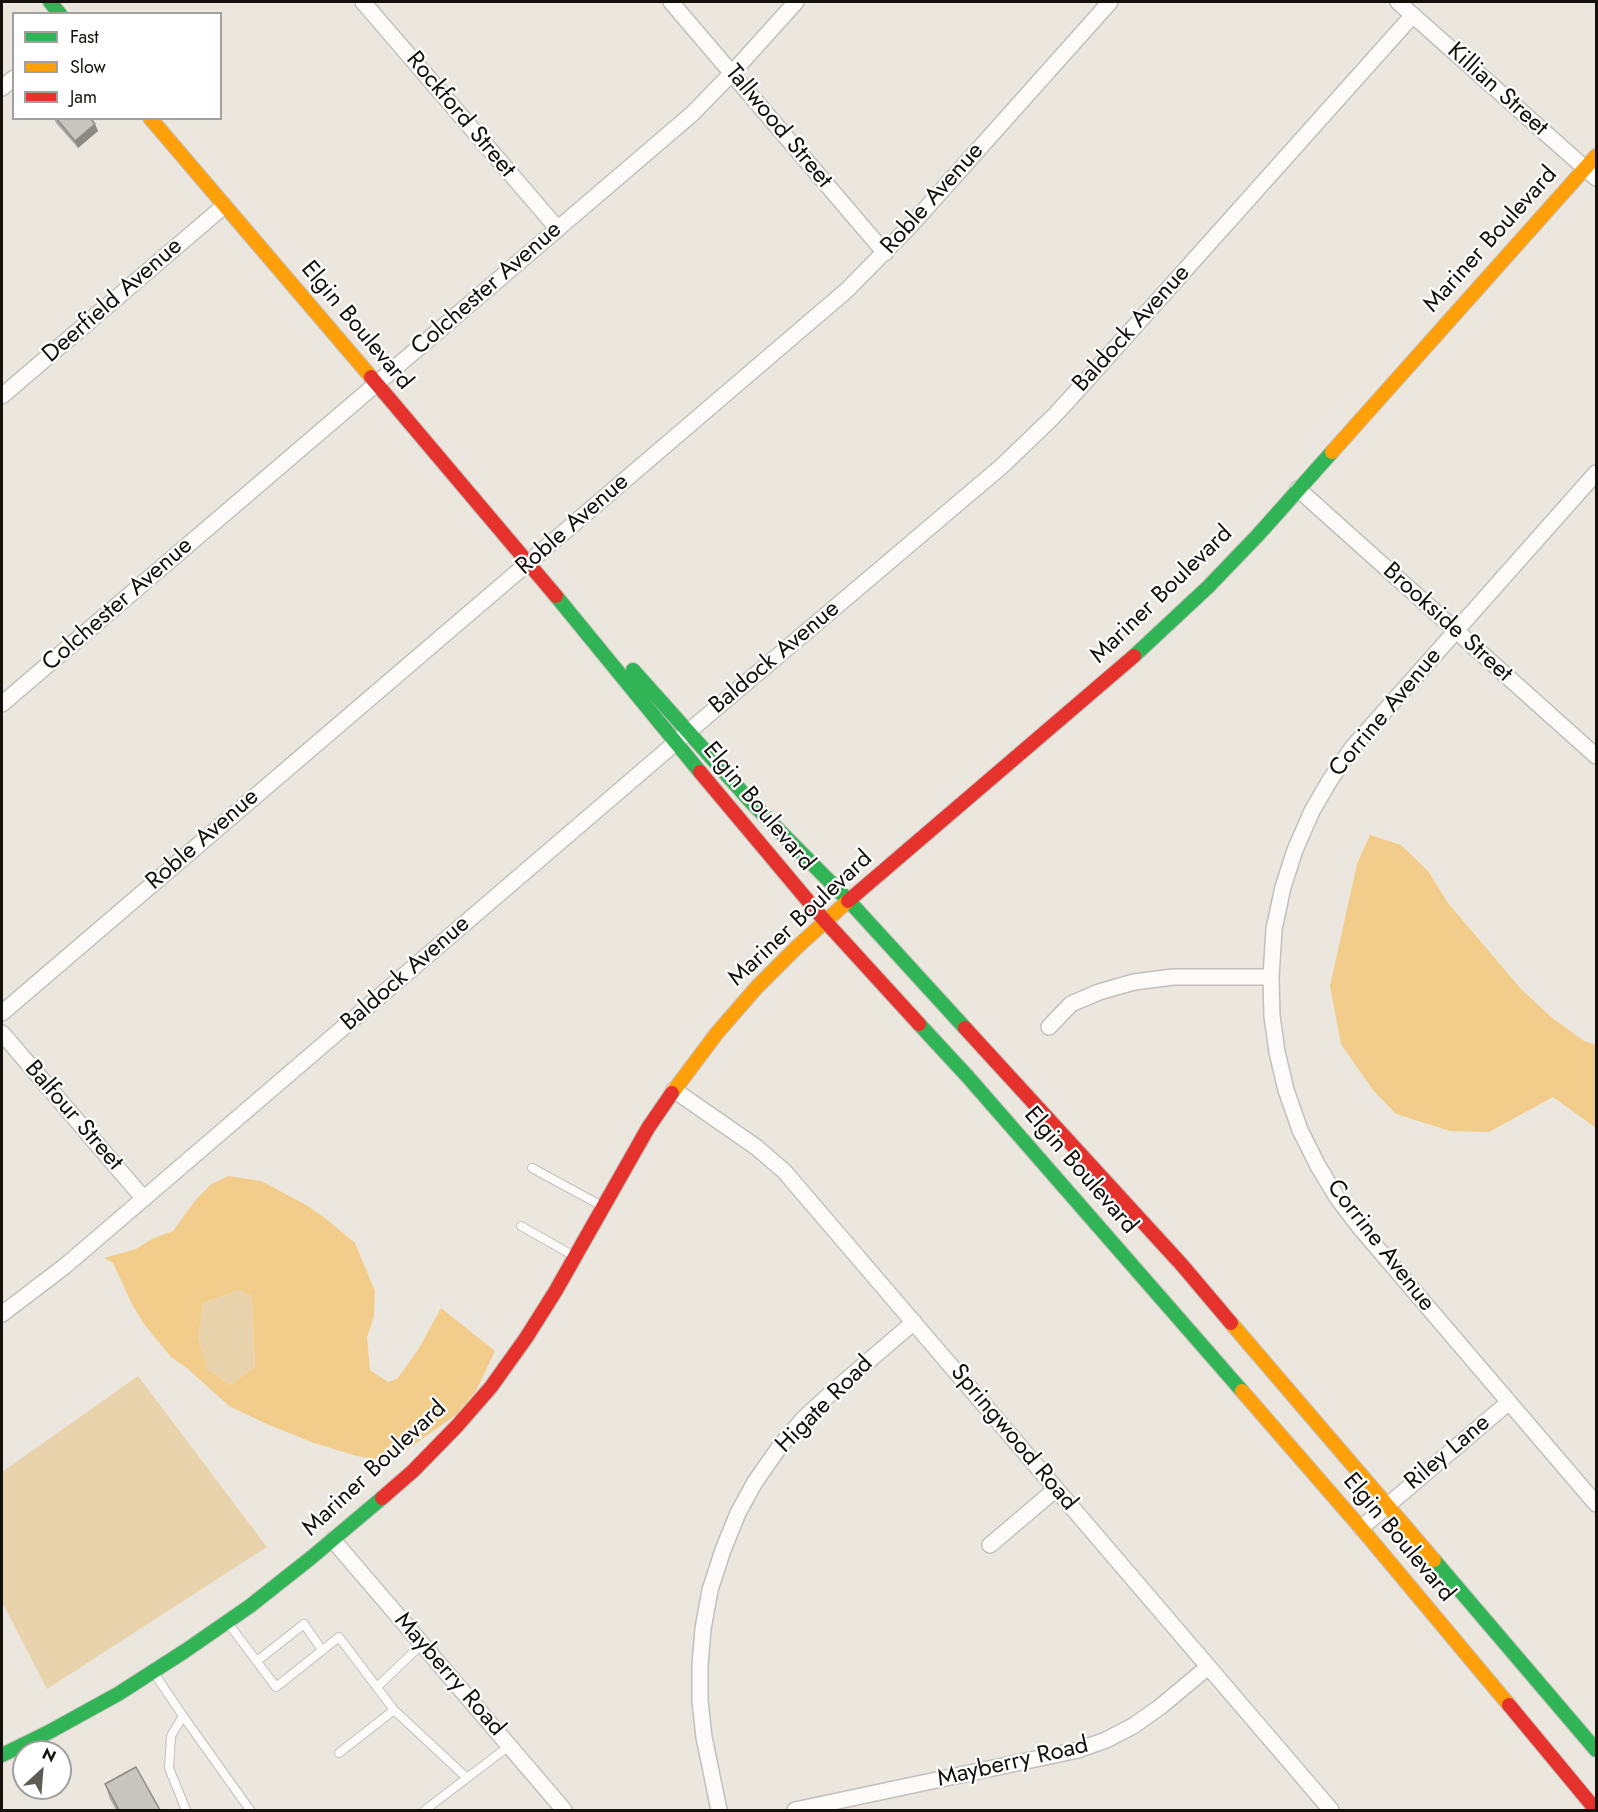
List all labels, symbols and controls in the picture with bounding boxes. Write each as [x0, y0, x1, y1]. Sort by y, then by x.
legend [12, 12, 222, 120]
text: Fast [70, 24, 99, 50]
street label: Killian Street [1441, 37, 1553, 143]
street label: Rockford Street [399, 46, 521, 184]
text: Slow [70, 54, 106, 80]
street label: Tallwood Street [718, 60, 838, 194]
text: Jam [70, 84, 97, 110]
street label: Roble Avenue [875, 137, 991, 261]
street label: Mariner Boulevard [1418, 161, 1564, 319]
street label: Colchester Avenue [406, 216, 568, 362]
street label: Deerfield Avenue [37, 232, 189, 370]
street label: Elgin Boulevard [294, 256, 418, 396]
street label: Baldock Avenue [1067, 259, 1197, 399]
street label: Roble Avenue [511, 468, 635, 582]
street label: Mariner Boulevard [1085, 520, 1239, 670]
street label: Colchester Avenue [37, 532, 199, 678]
street label: Brookside Street [1376, 557, 1518, 689]
street label: Baldock Avenue [704, 595, 846, 721]
street label: Corrine Avenue [1324, 643, 1448, 783]
street label: Elgin Boulevard [696, 737, 820, 877]
street label: Roble Avenue [141, 783, 265, 897]
street label: Mariner Boulevard [723, 845, 879, 993]
street label: Baldock Avenue [336, 910, 476, 1038]
street label: Balfour Street [18, 1055, 128, 1177]
street label: Elgin Boulevard [1017, 1102, 1143, 1240]
street label: Corrine Avenue [1320, 1174, 1440, 1318]
street label: Higate Road [770, 1350, 880, 1460]
street label: Springwood Road [943, 1359, 1083, 1517]
street label: Mariner Boulevard [297, 1395, 453, 1543]
street label: Riley Lane [1400, 1409, 1496, 1497]
street label: Elgin Boulevard [1336, 1468, 1460, 1608]
street label: Mayberry Road [388, 1607, 510, 1743]
street label: Mayberry Road [935, 1732, 1091, 1794]
north arrow [12, 1740, 72, 1800]
text: N [38, 1742, 60, 1768]

